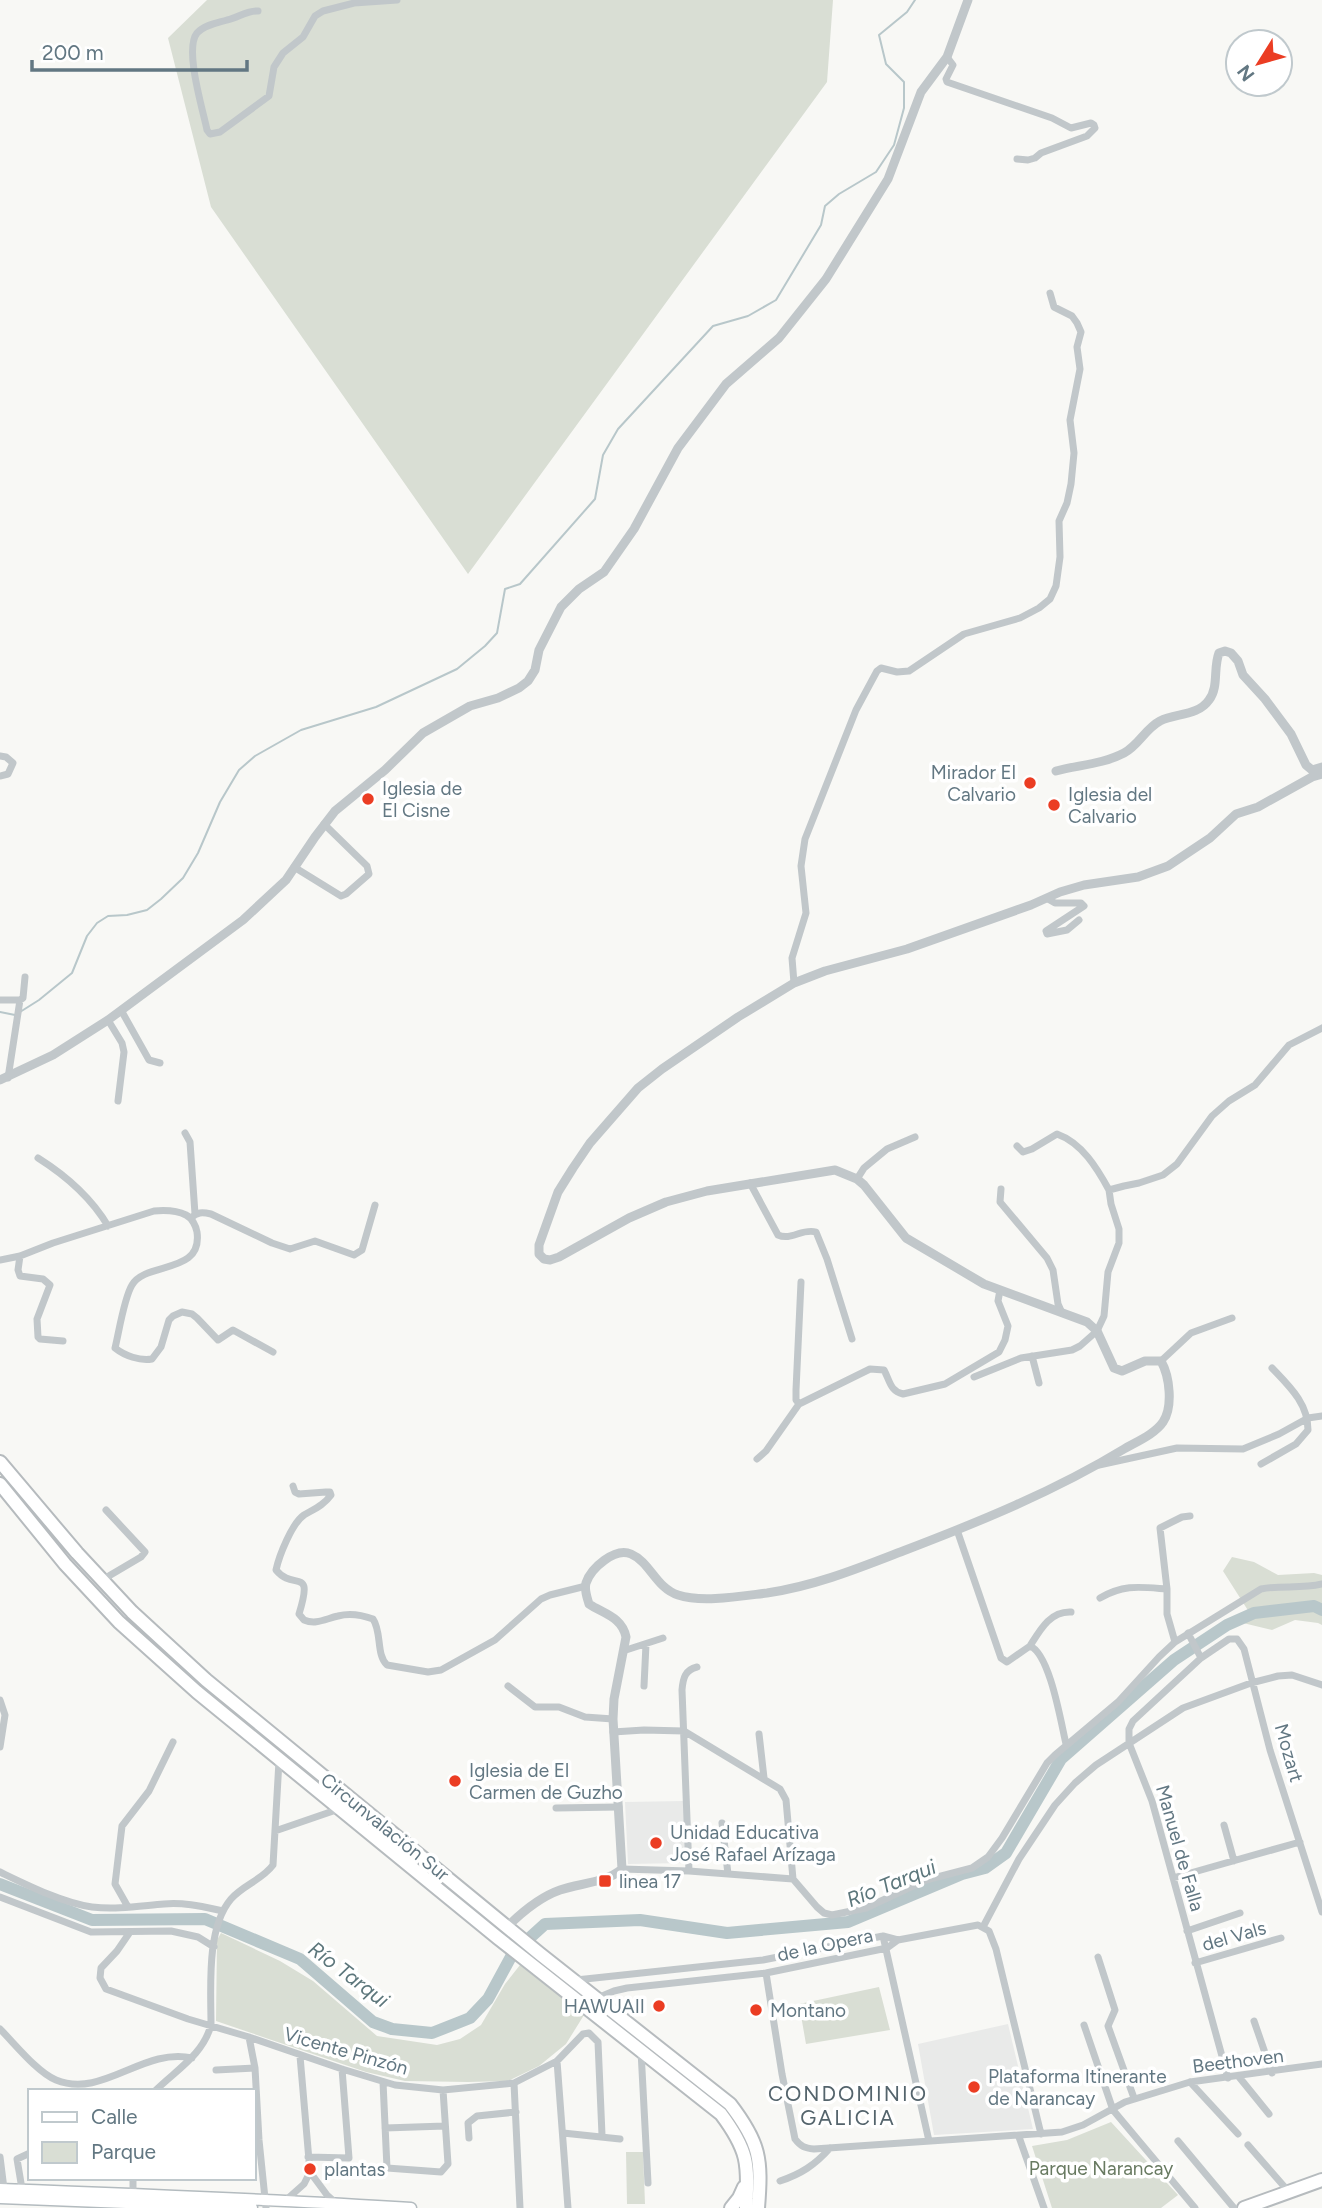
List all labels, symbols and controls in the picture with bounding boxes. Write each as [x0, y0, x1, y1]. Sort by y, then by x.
scale bar [32, 28, 247, 72]
north arrow [1224, 28, 1294, 98]
text: 200 m [42, 40, 104, 65]
text: N [1232, 60, 1259, 86]
place label: Mirador El Calvario [931, 761, 1016, 806]
marker: Mirador El Calvario [1022, 775, 1038, 791]
place label: Iglesia de El Cisne [382, 777, 462, 822]
place label: Iglesia del Calvario [1068, 783, 1152, 828]
marker: Iglesia de El Cisne [360, 791, 376, 807]
marker: Iglesia del Calvario [1046, 797, 1062, 813]
street label: Mozart [1270, 1721, 1308, 1785]
place label: Iglesia de El Carmen de Guzho [469, 1759, 623, 1804]
street label: Circunvalación Sur [316, 1768, 454, 1886]
marker: Iglesia de El Carmen de Guzho [447, 1773, 463, 1789]
street label: Manuel de Falla [1151, 1782, 1209, 1914]
place label: Unidad Educativa José Rafael Arízaga [670, 1821, 836, 1866]
marker: Unidad Educativa José Rafael Arízaga [648, 1835, 664, 1851]
water label: Río Tarqui [843, 1854, 939, 1912]
place label: linea 17 [619, 1870, 681, 1893]
marker: linea 17 [597, 1873, 613, 1889]
street label: del Vals [1199, 1916, 1269, 1956]
street label: de la Opera [775, 1924, 875, 1966]
water label: Río Tarqui [304, 1936, 394, 2012]
place label: HAWUAII [564, 1995, 645, 2018]
marker: HAWUAII [651, 1998, 667, 2014]
place label: Montano [770, 1999, 846, 2022]
marker: Montano [748, 2002, 764, 2018]
street label: Vicente Pinzón [281, 2022, 411, 2080]
street label: Beethoven [1191, 2044, 1285, 2078]
place label: Plataforma Itinerante de Narancay [988, 2065, 1167, 2110]
marker: Plataforma Itinerante de Narancay [966, 2079, 982, 2095]
district label: CONDOMINIO GALICIA [768, 2081, 928, 2130]
legend [28, 2089, 256, 2180]
text: Calle [91, 2104, 138, 2129]
text: Parque [91, 2139, 156, 2164]
park label: Parque Narancay [1029, 2157, 1173, 2180]
place label: plantas [324, 2158, 386, 2181]
marker: plantas [302, 2161, 318, 2177]

